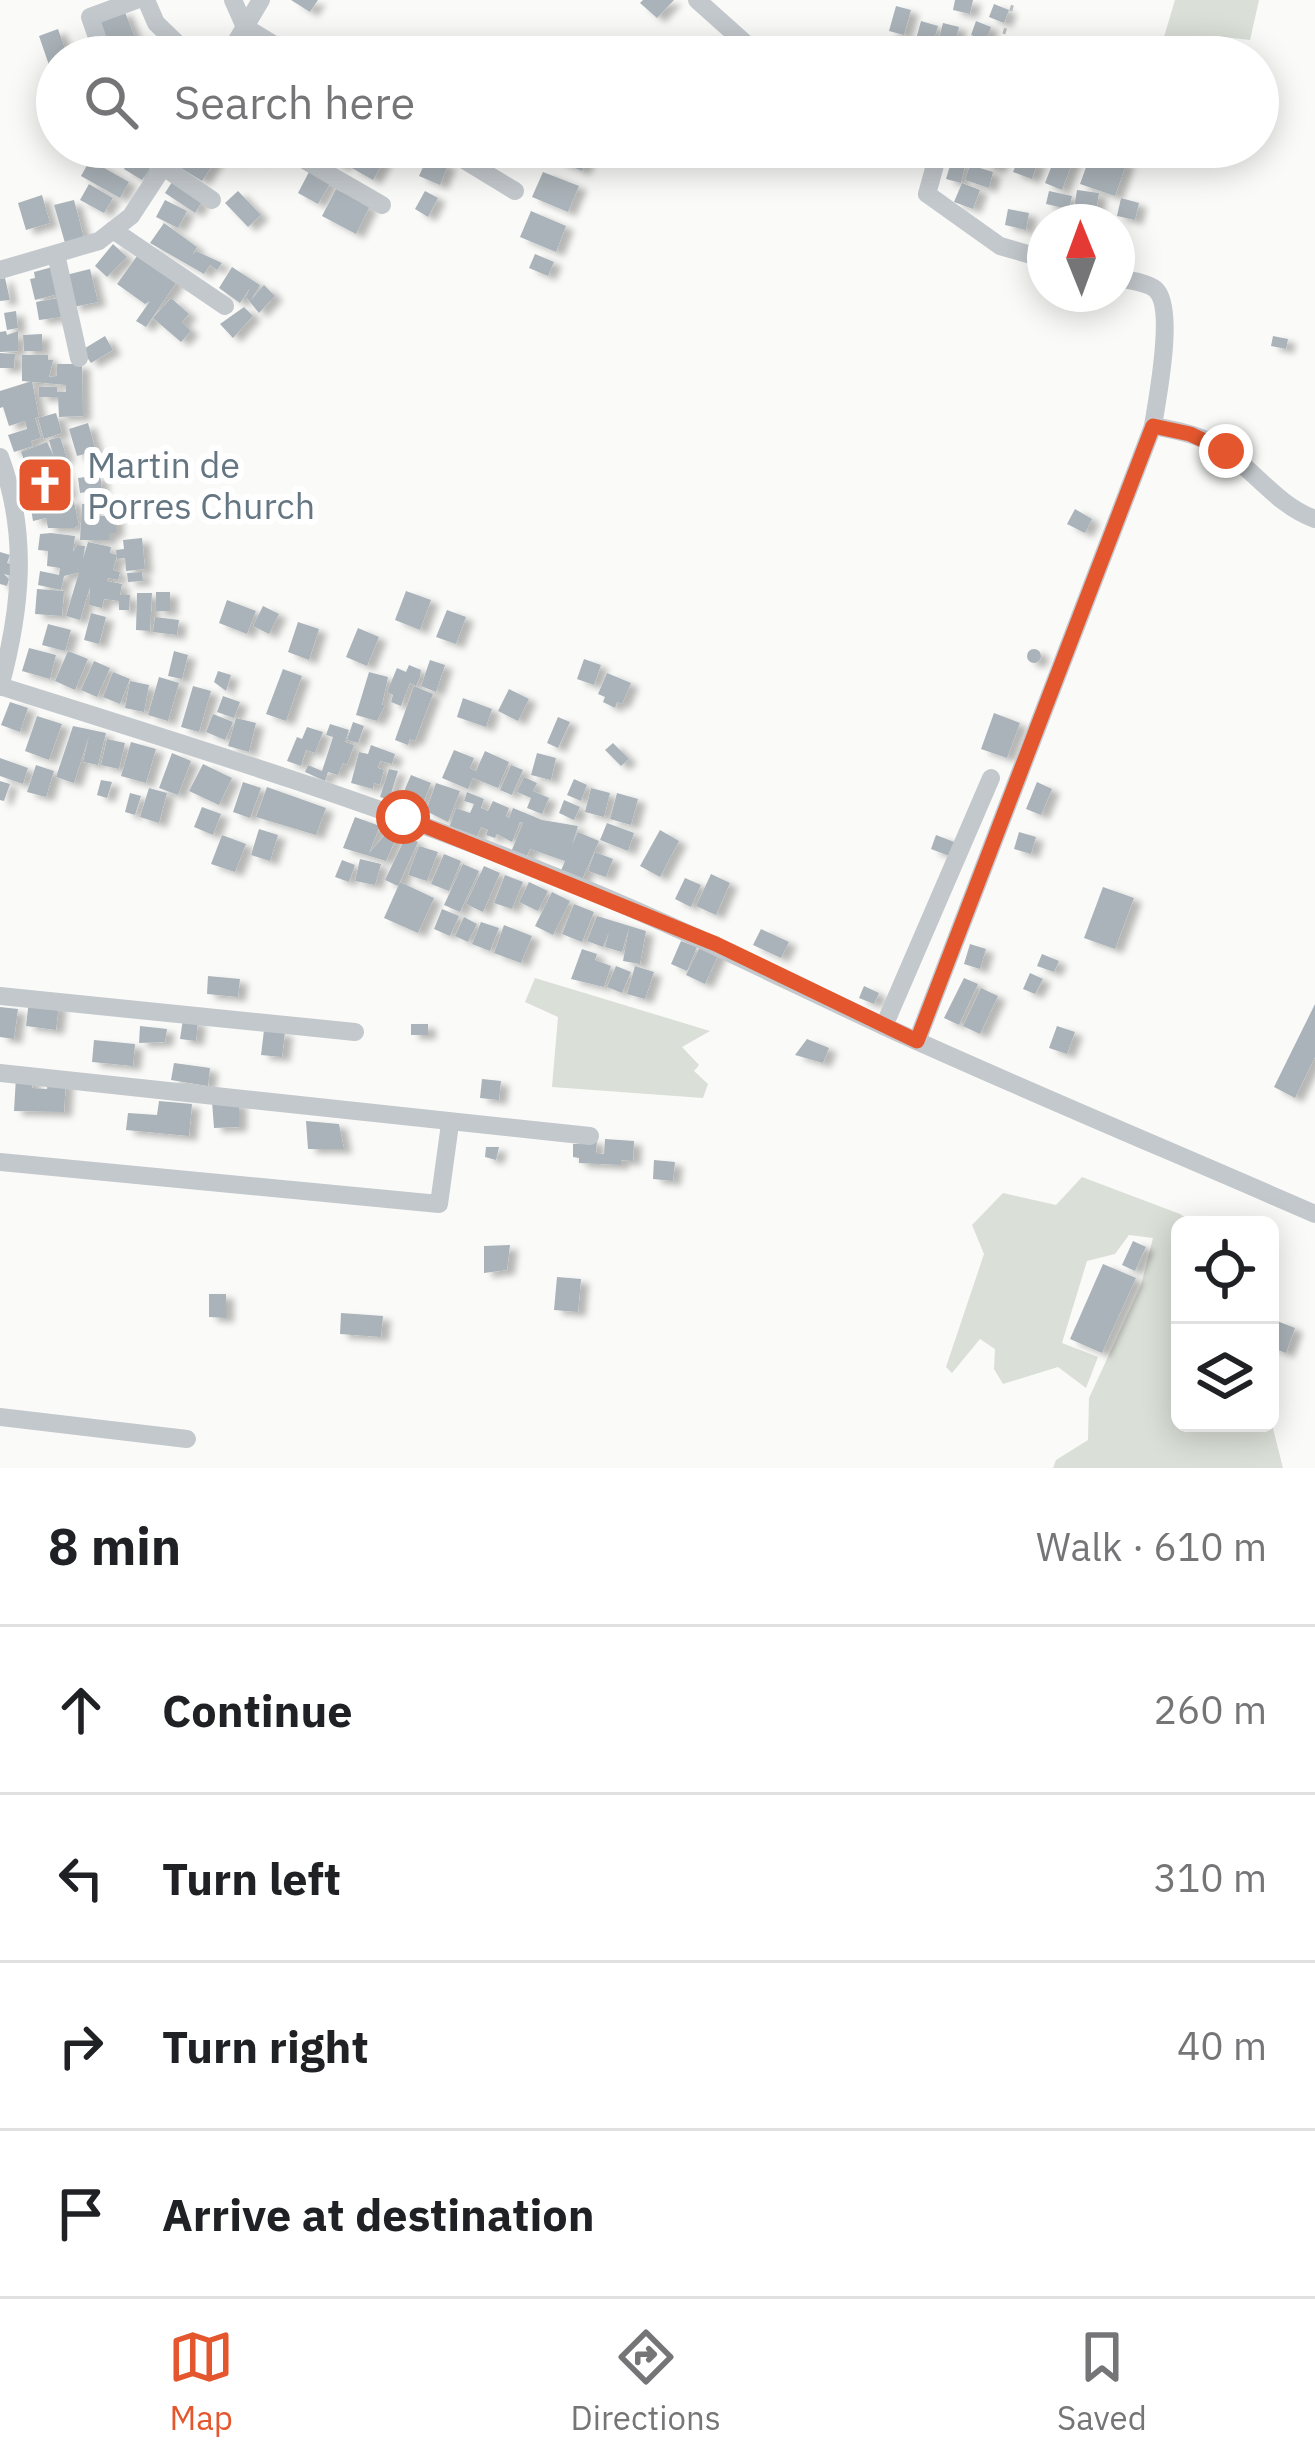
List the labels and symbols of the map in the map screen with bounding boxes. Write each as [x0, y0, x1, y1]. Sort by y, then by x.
north arrow [1027, 204, 1135, 312]
route end [1199, 424, 1253, 478]
place label: Martin de Porres Church [87, 441, 315, 529]
church icon: Martin de Porres Church [14, 454, 76, 516]
route start [376, 790, 430, 844]

